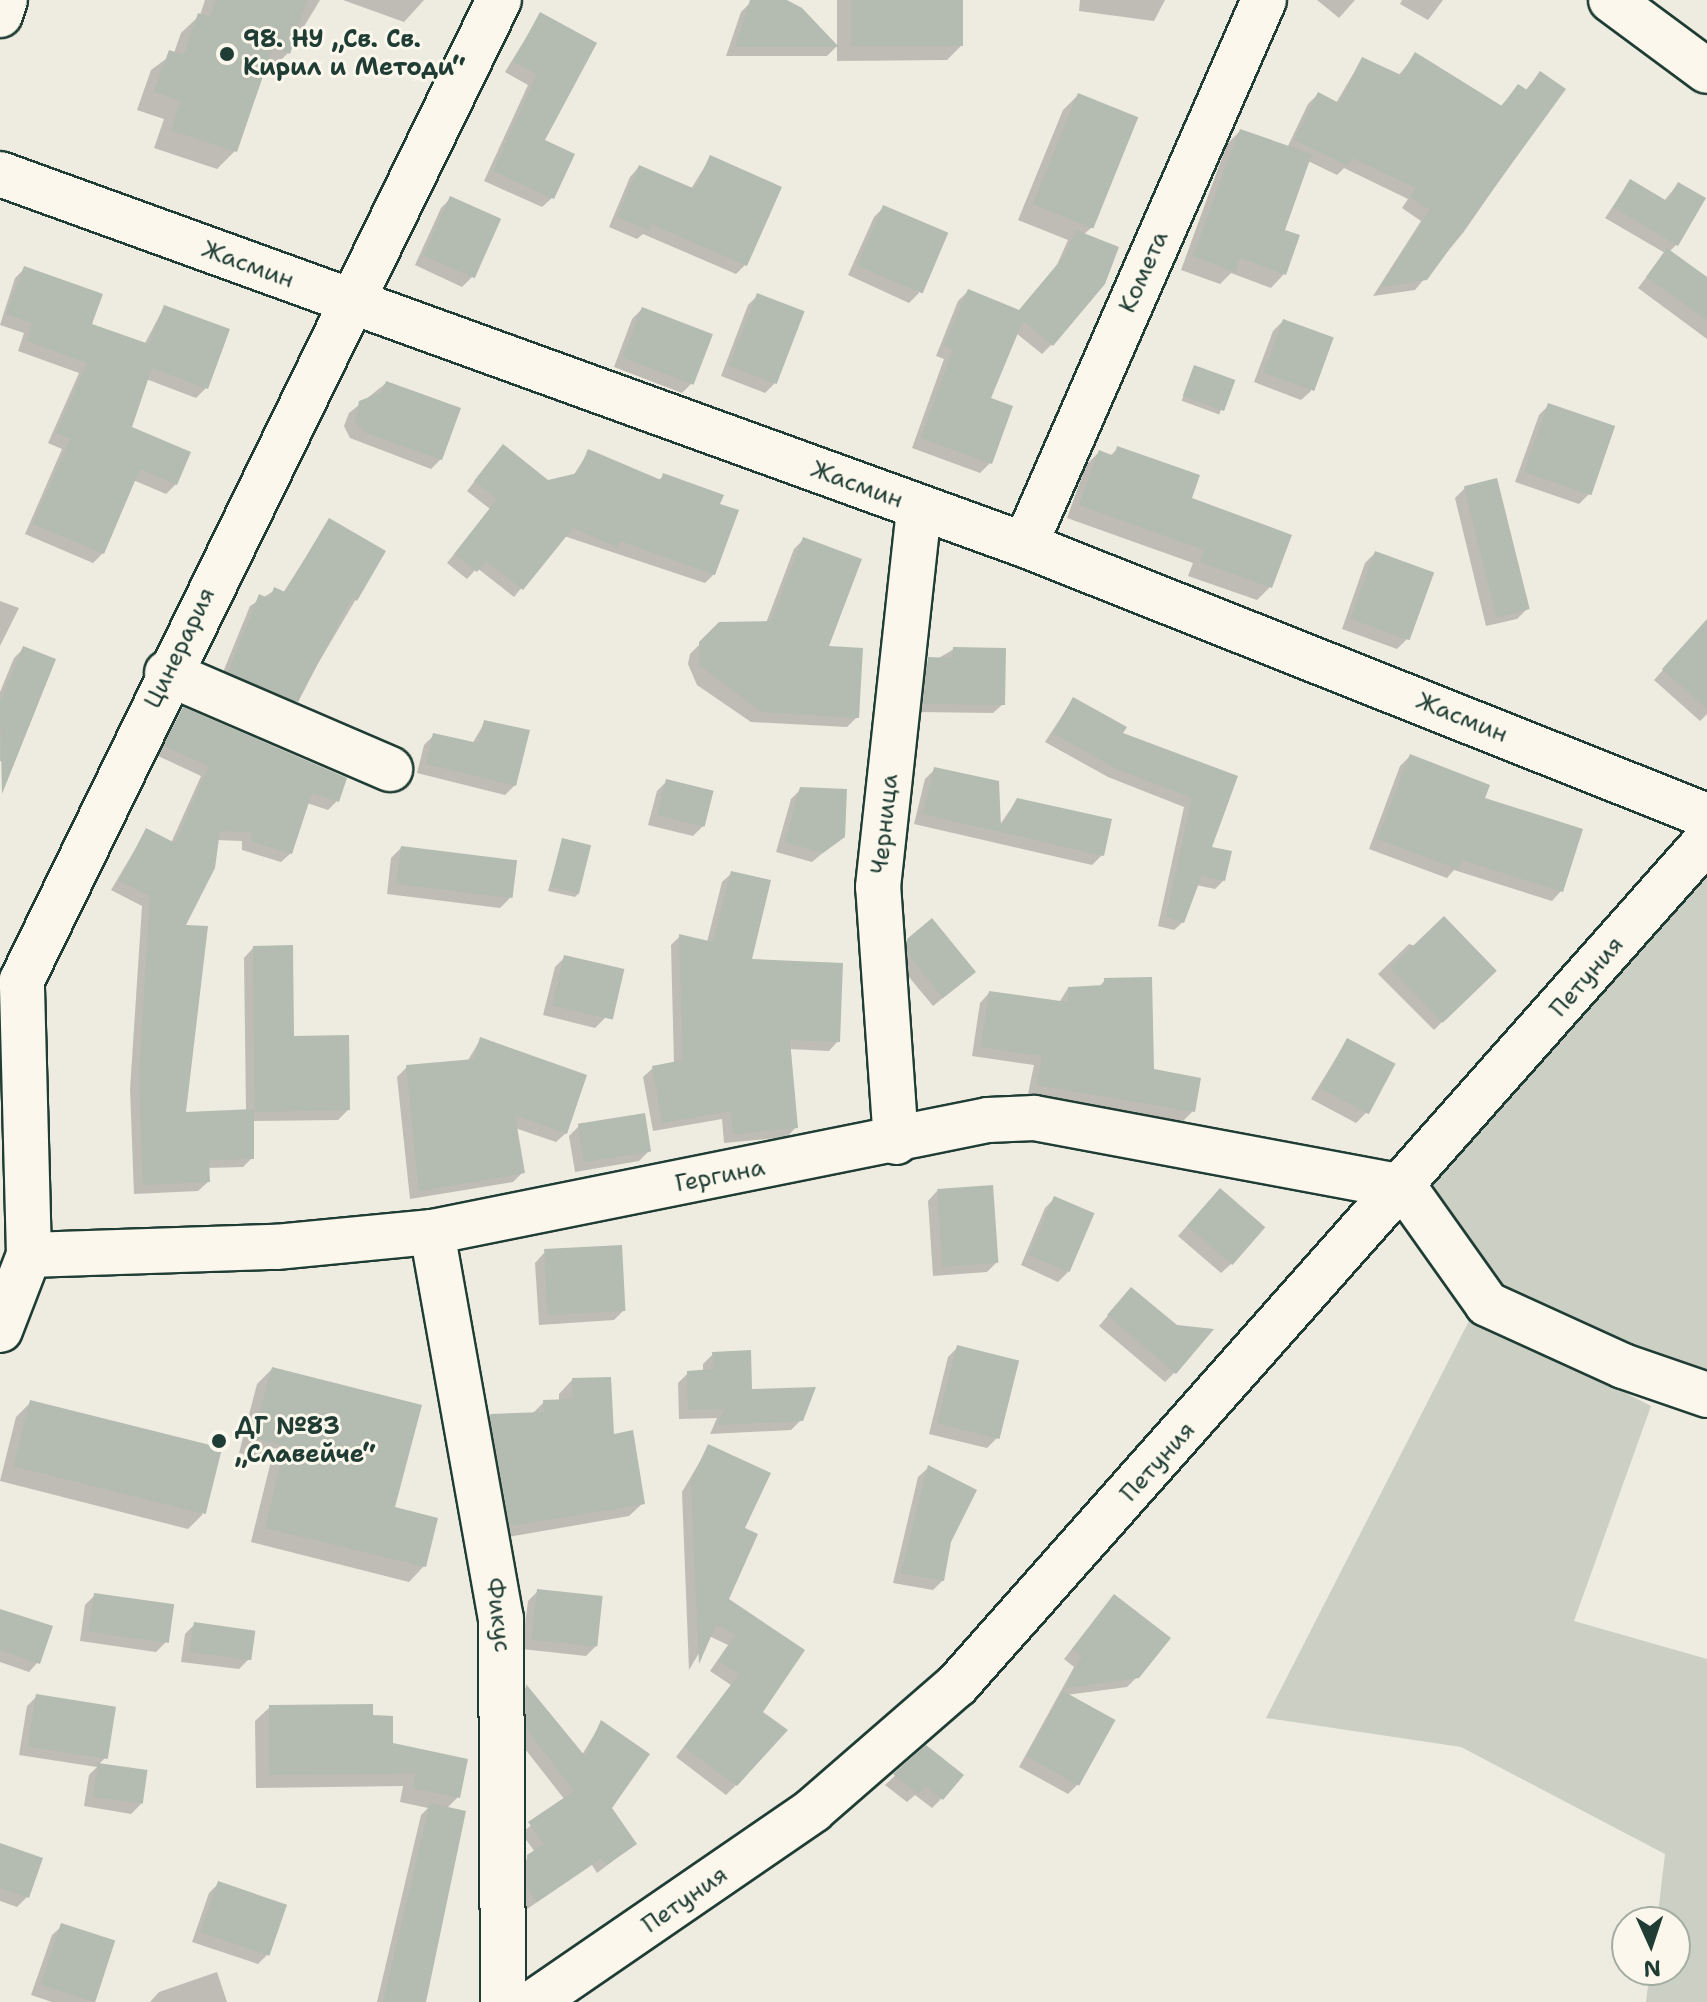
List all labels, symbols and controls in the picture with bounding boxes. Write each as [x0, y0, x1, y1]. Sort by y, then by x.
place label: 98. НУ „Св. Св. Кирил и Методи“ [243, 26, 465, 82]
marker: 98. НУ „Св. Св. Кирил и Методи“ [218, 45, 236, 63]
street label: Комета [1113, 227, 1175, 317]
street label: Жасмин [198, 235, 298, 295]
street label: Жасмин [807, 455, 907, 515]
street label: Цинерария [138, 583, 222, 713]
street label: Жасмин [1412, 687, 1512, 749]
street label: Черница [865, 772, 905, 876]
street label: Петуния [1544, 931, 1630, 1023]
street label: Гергина [673, 1153, 767, 1199]
place label: ДГ №83 „Славейче“ [235, 1413, 375, 1469]
street label: Петуния [1115, 1416, 1201, 1508]
marker: ДГ №83 „Славейче“ [210, 1432, 228, 1450]
street label: Фикус [479, 1576, 517, 1654]
street label: Петуния [637, 1860, 733, 1940]
north arrow [1611, 1906, 1691, 1986]
text: N [1643, 1954, 1662, 1983]

